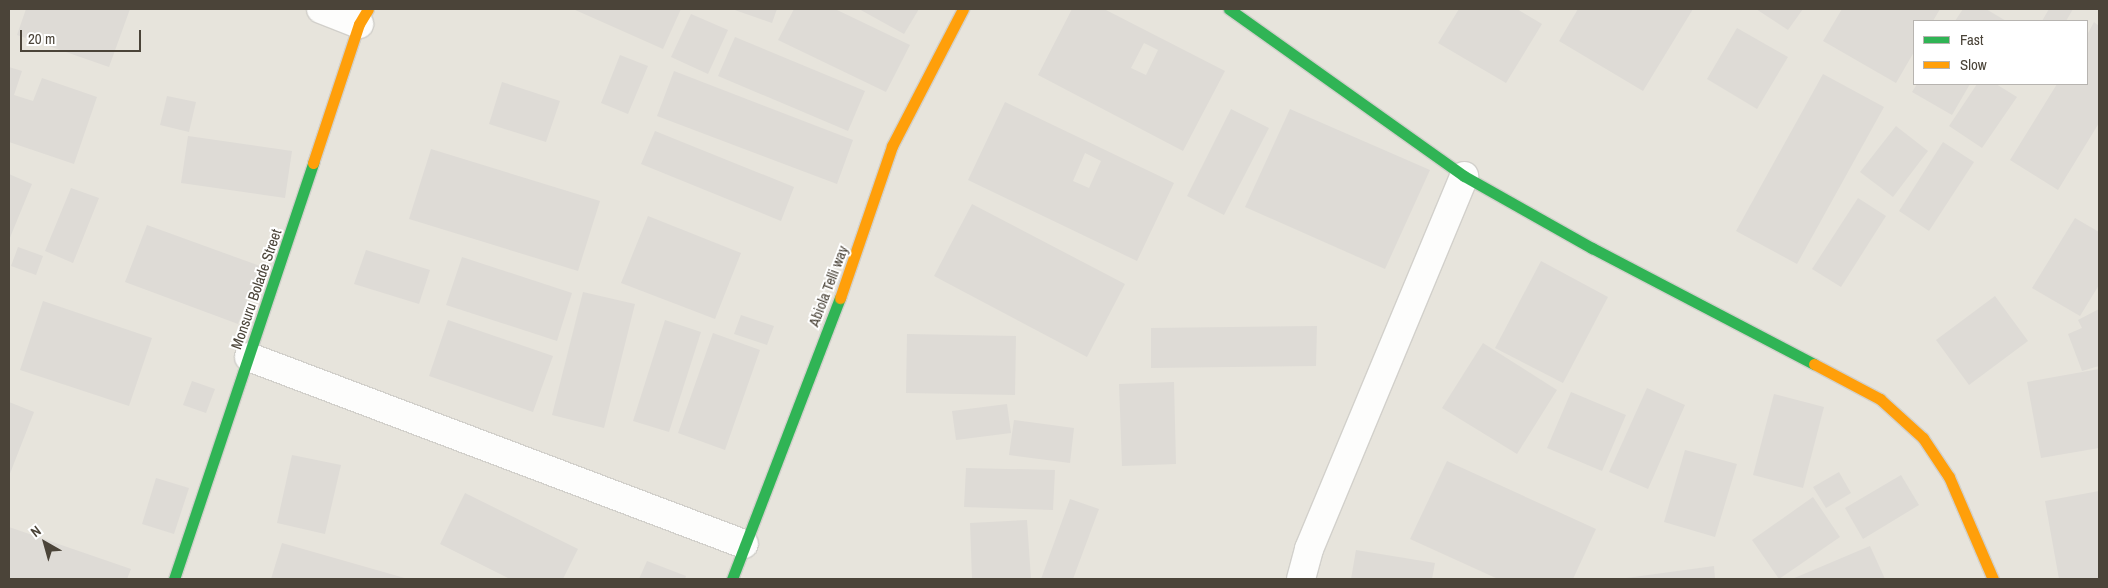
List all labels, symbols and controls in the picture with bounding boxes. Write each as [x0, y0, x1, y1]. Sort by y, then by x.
scale bar [22, 20, 144, 52]
legend [1913, 20, 2088, 85]
text: 20 m [28, 28, 55, 49]
text: Fast [1960, 29, 1983, 50]
text: Slow [1960, 54, 1987, 75]
street label: Monsuru Bolade Street [227, 227, 285, 351]
street label: Abiola Telli way [804, 243, 852, 329]
north arrow [20, 518, 70, 568]
text: N [27, 522, 45, 541]

